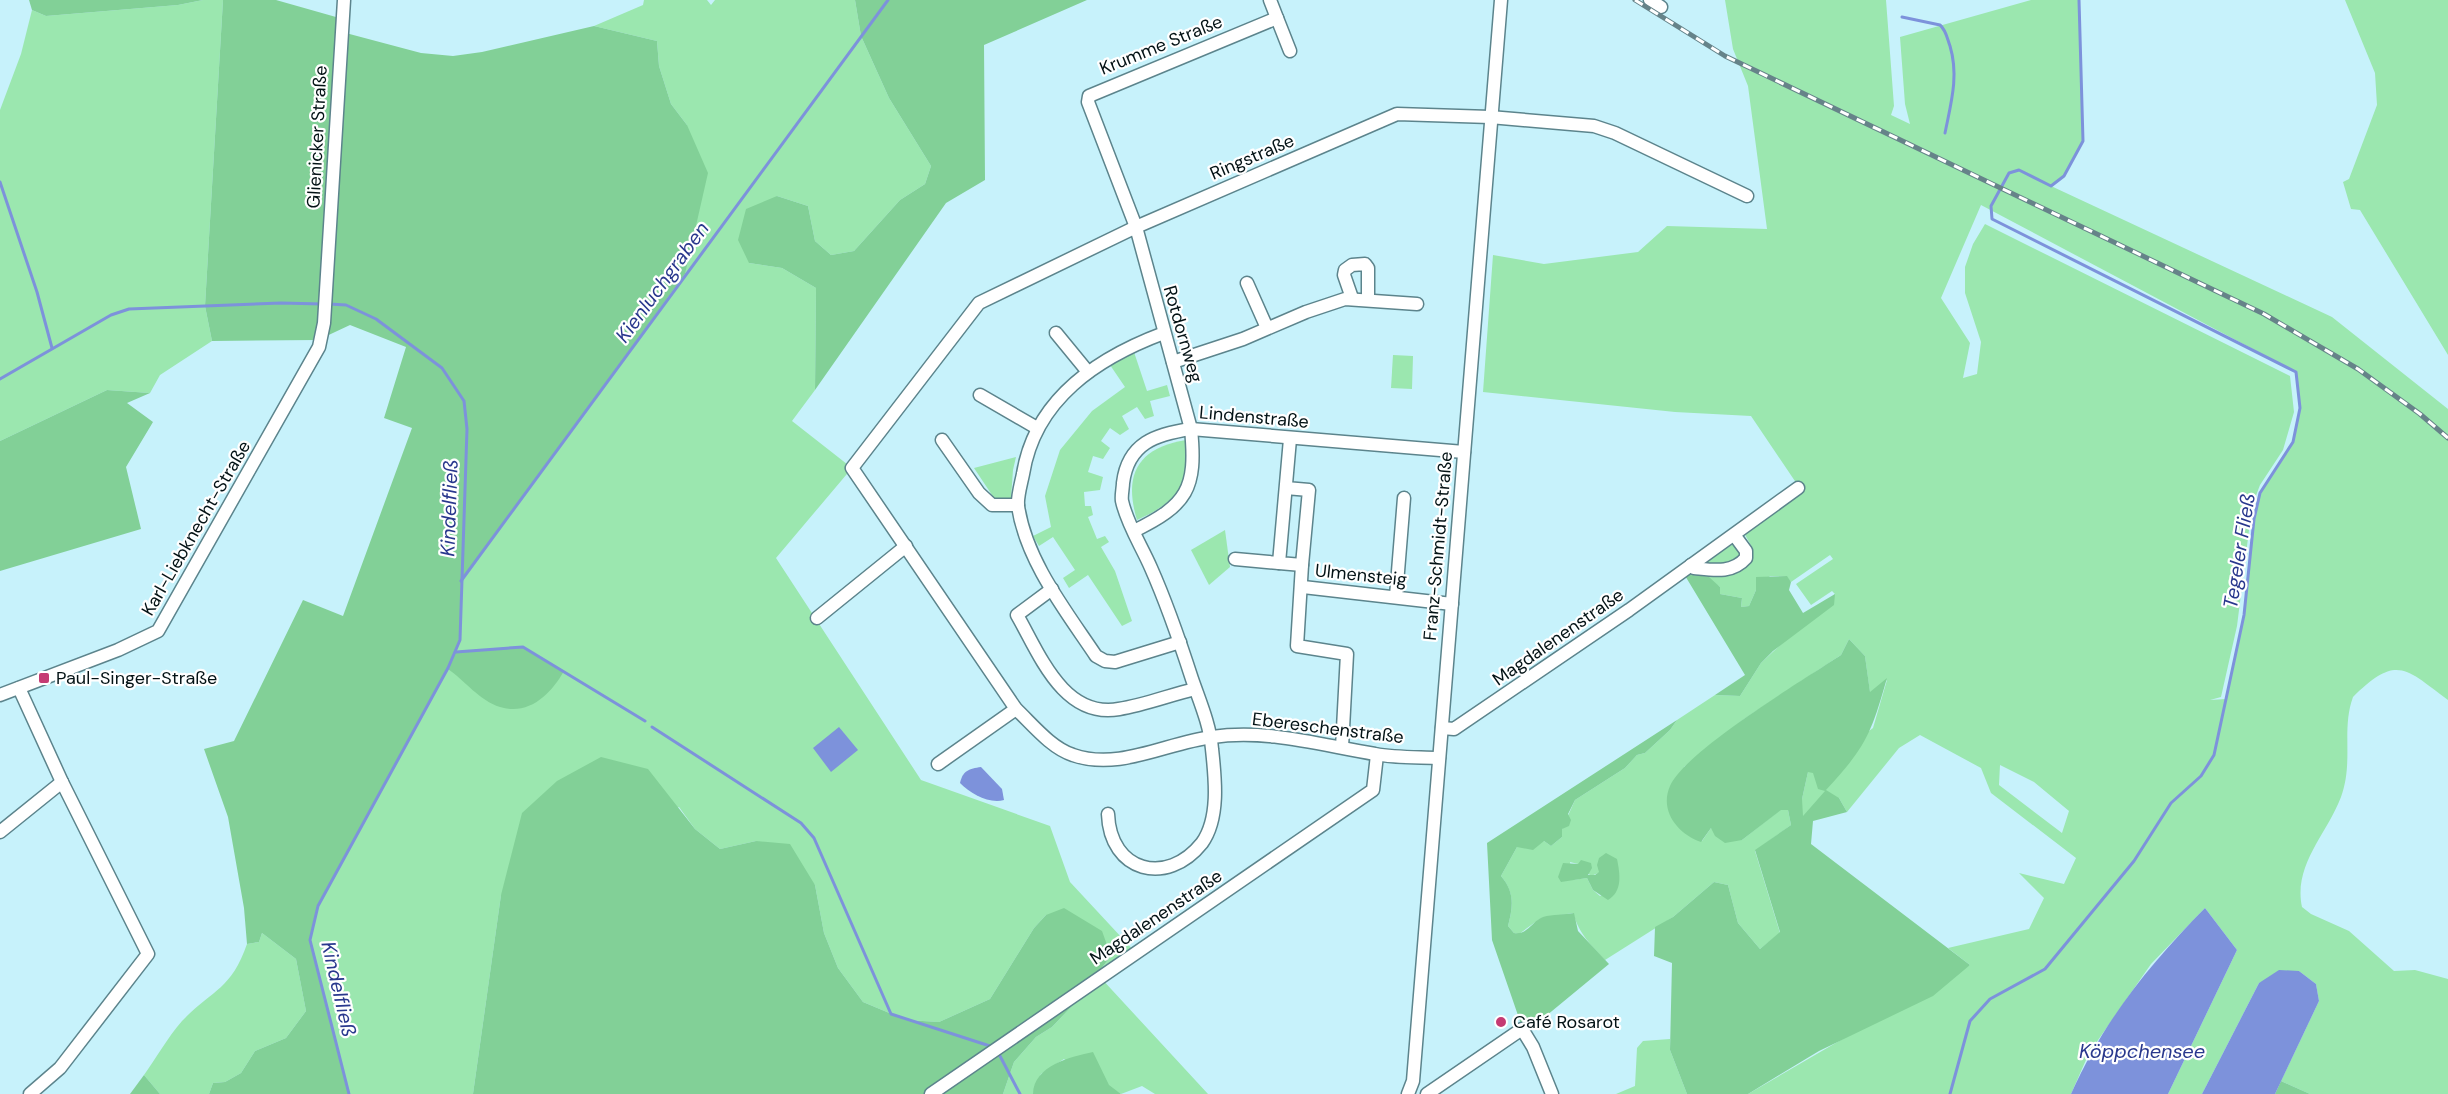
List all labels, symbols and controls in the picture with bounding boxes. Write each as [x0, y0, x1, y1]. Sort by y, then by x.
street label: Krumme Straße [1096, 9, 1226, 81]
street label: Glienicker Straße [301, 65, 333, 209]
street label: Ringstraße [1206, 128, 1298, 186]
water label: Kienluchgraben [609, 216, 715, 348]
street label: Rotdornweg [1158, 283, 1208, 385]
street label: Lindenstraße [1198, 400, 1310, 434]
street label: Karl-Liebknecht-Straße [136, 436, 256, 620]
street label: Franz-Schmidt-Straße [1418, 450, 1458, 642]
water label: Kindelfließ [434, 459, 464, 557]
water label: Tegeler Fließ [2217, 491, 2261, 611]
street label: Ulmensteig [1314, 558, 1408, 592]
street label: Magdalenenstraße [1488, 583, 1628, 691]
place label: Paul-Singer-Straße [56, 666, 217, 690]
marker: Paul-Singer-Straße [37, 671, 51, 685]
street label: Ebereschenstraße [1251, 707, 1405, 749]
street label: Magdalenenstraße [1085, 864, 1227, 970]
water label: Kindelfließ [315, 939, 363, 1039]
place label: Café Rosarot [1513, 1010, 1620, 1034]
marker: Café Rosarot [1494, 1015, 1508, 1029]
water label: Köppchensee [2079, 1038, 2205, 1064]

